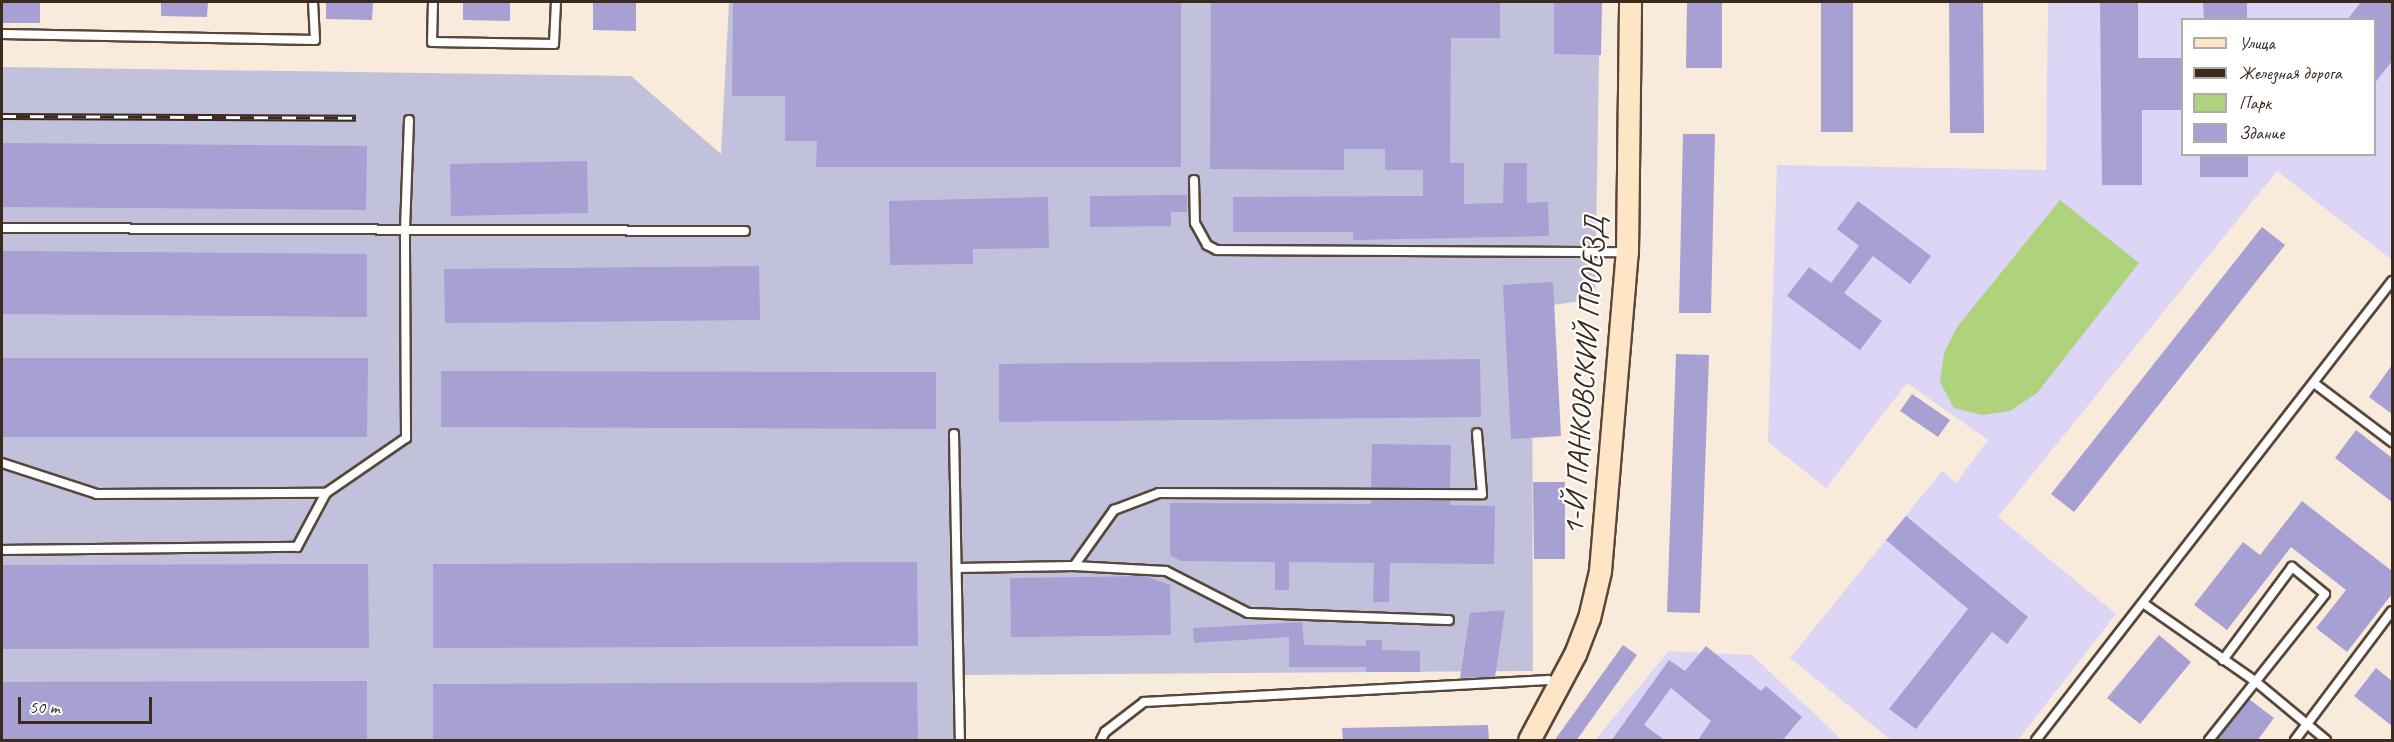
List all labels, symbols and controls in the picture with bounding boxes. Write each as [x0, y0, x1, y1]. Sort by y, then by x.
legend [2181, 18, 2376, 156]
text: Улица [2239, 32, 2275, 54]
text: Железная дорога [2239, 62, 2342, 84]
text: Парк [2239, 92, 2271, 114]
text: Здание [2239, 122, 2284, 144]
street label: 1-Й ПАНКОВСКИЙ ПРОЕЗД [1555, 216, 1613, 536]
scale bar [21, 685, 154, 723]
text: 50 m [29, 696, 60, 718]

